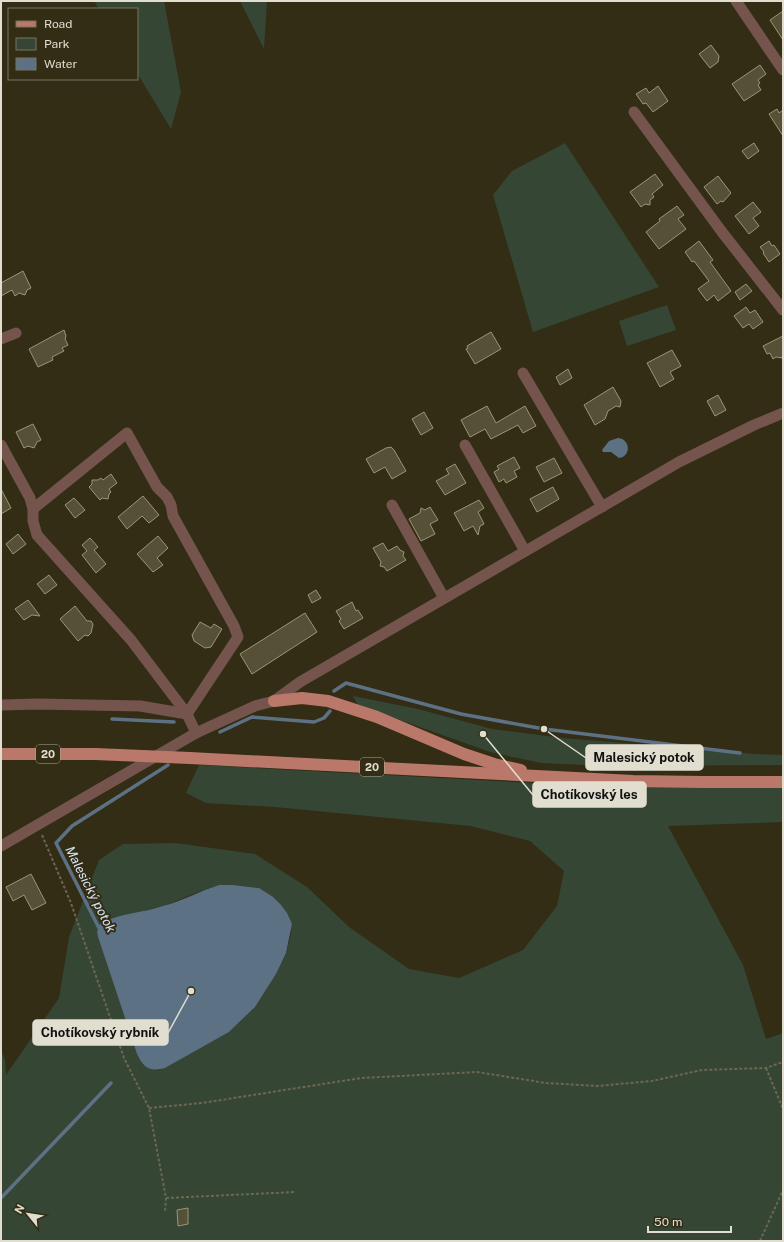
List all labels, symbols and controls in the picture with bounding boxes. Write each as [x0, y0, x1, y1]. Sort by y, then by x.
legend [8, 8, 138, 80]
text: Road [44, 17, 72, 31]
text: Park [44, 37, 70, 51]
text: Water [44, 57, 78, 71]
road number: 20 [36, 745, 60, 763]
callout: Malesický potok [586, 745, 703, 770]
text: Malesický potok [593, 750, 695, 765]
road number: 20 [360, 758, 384, 776]
callout: Chotíkovský les [533, 782, 646, 807]
text: Chotíkovský les [540, 787, 638, 802]
water label: Malesický potok [62, 844, 119, 935]
callout: Chotíkovský rybník [33, 1020, 168, 1045]
text: Chotíkovský rybník [41, 1025, 160, 1040]
north arrow [8, 1194, 48, 1234]
text: N [12, 1202, 27, 1216]
scale bar [648, 1208, 731, 1234]
text: 50 m [654, 1215, 682, 1229]

